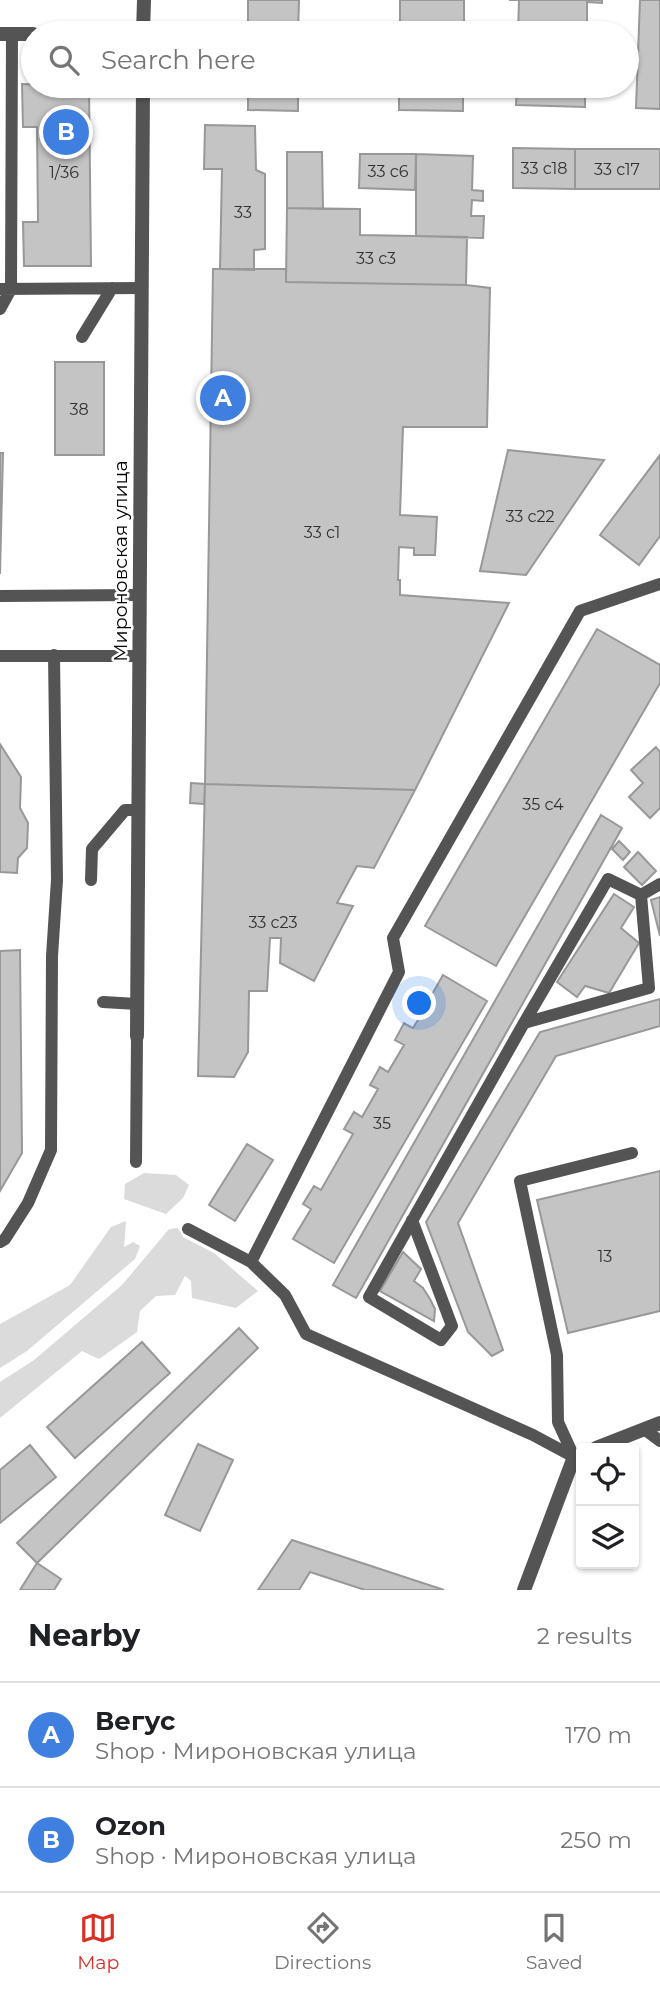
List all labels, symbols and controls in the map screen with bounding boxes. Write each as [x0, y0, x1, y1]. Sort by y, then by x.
search box [21, 21, 639, 98]
icon: search [45, 41, 83, 79]
text: Search here [101, 44, 256, 76]
pin: B [43, 106, 89, 158]
house number: 33 с18 [521, 159, 567, 178]
house number: 33 с17 [594, 160, 640, 179]
house number: 33 с6 [368, 162, 409, 181]
house number: 1/36 [49, 163, 79, 182]
house number: 33 [234, 203, 252, 222]
house number: 33 с3 [356, 249, 396, 268]
pin: A [200, 372, 246, 424]
house number: 38 [69, 400, 89, 419]
street label: Мироновская улица [109, 460, 132, 662]
house number: 33 с22 [505, 507, 555, 526]
house number: 33 с1 [304, 523, 340, 542]
house number: 35 с4 [522, 795, 564, 814]
house number: 33 с23 [248, 913, 298, 932]
your location [402, 986, 436, 1020]
house number: 35 [373, 1114, 391, 1133]
house number: 13 [598, 1247, 612, 1266]
map controls [576, 1443, 639, 1569]
button: locate [576, 1443, 639, 1506]
button: layers [576, 1506, 639, 1569]
text: Nearby [28, 1617, 140, 1654]
text: 2 results [537, 1622, 632, 1650]
text: Вегус [95, 1705, 176, 1737]
text: A [42, 1721, 60, 1749]
text: 170 m [565, 1721, 632, 1749]
text: Shop · Мироновская улица [95, 1737, 416, 1765]
text: Ozon [95, 1810, 166, 1842]
text: B [42, 1826, 60, 1854]
text: 250 m [560, 1826, 632, 1854]
text: Shop · Мироновская улица [95, 1842, 416, 1870]
tab: Map [77, 1909, 119, 1974]
tab: Directions [274, 1909, 371, 1974]
tab: Saved [526, 1909, 583, 1974]

